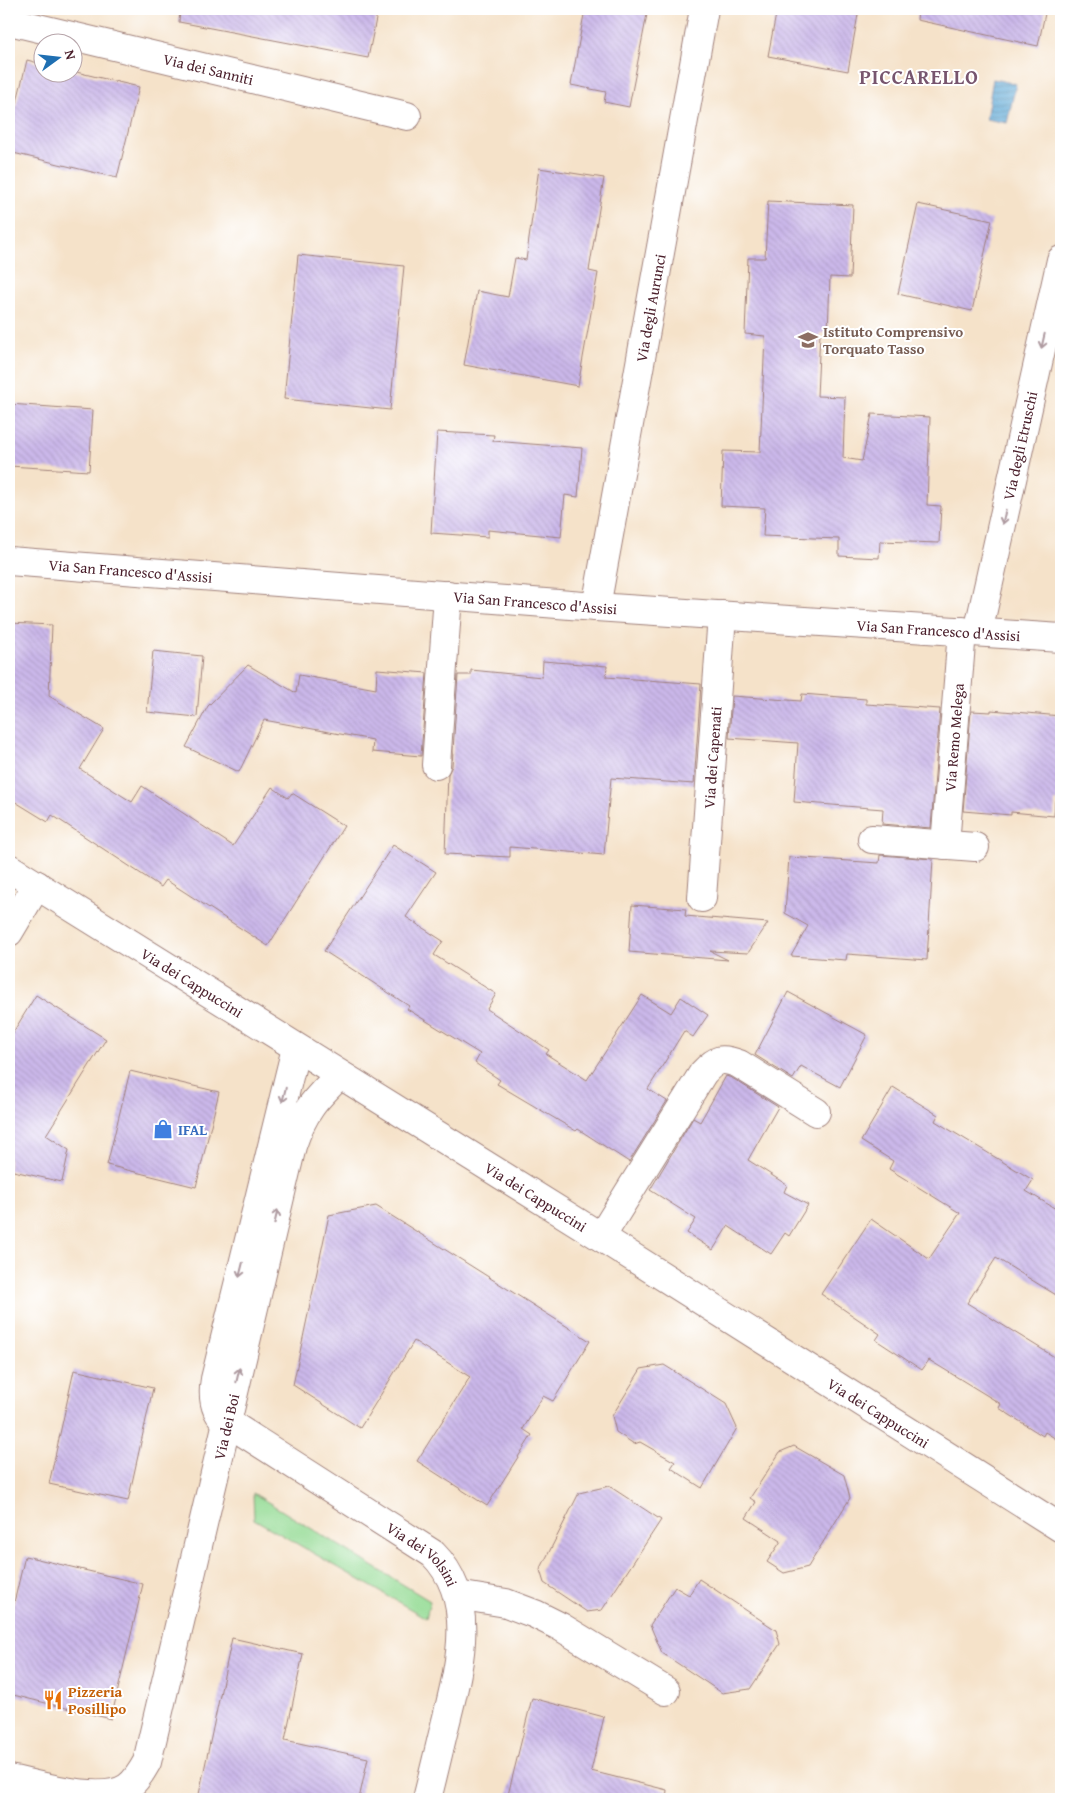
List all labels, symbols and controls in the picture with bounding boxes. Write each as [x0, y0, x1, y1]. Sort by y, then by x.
north arrow [32, 32, 82, 82]
text: N [60, 48, 82, 62]
street label: Via dei Sanniti [161, 48, 256, 89]
district label: PICCARELLO [859, 62, 979, 91]
street label: Via degli Aurunci [630, 252, 670, 364]
place label: Istituto Comprensivo Torquato Tasso [823, 321, 963, 359]
school or university icon: Istituto Comprensivo Torquato Tasso [797, 329, 819, 351]
one-way arrow [1038, 333, 1047, 349]
street label: Via degli Etruschi [997, 389, 1042, 502]
one-way arrow [999, 509, 1008, 525]
street label: Via San Francesco d'Assisi [48, 554, 213, 587]
street label: Via San Francesco d'Assisi [453, 585, 618, 619]
street label: Via San Francesco d'Assisi [856, 614, 1021, 646]
street label: Via Remo Melega [939, 682, 968, 792]
street label: Via dei Capenati [698, 705, 726, 809]
street label: Via dei Cappuccini [137, 942, 247, 1022]
one-way arrow [279, 1086, 288, 1102]
shop icon: IFAL [152, 1118, 174, 1140]
place label: IFAL [178, 1119, 207, 1140]
street label: Via dei Cappuccini [481, 1157, 591, 1236]
one-way arrow [272, 1209, 281, 1225]
one-way arrow [236, 1261, 245, 1277]
one-way arrow [234, 1368, 243, 1384]
street label: Via dei Cappuccini [824, 1372, 934, 1453]
street label: Via dei Boi [208, 1391, 244, 1462]
street label: Via dei Volsini [383, 1517, 463, 1589]
place label: Pizzeria Posillipo [68, 1681, 126, 1719]
restaurant icon: Pizzeria Posillipo [42, 1689, 64, 1711]

